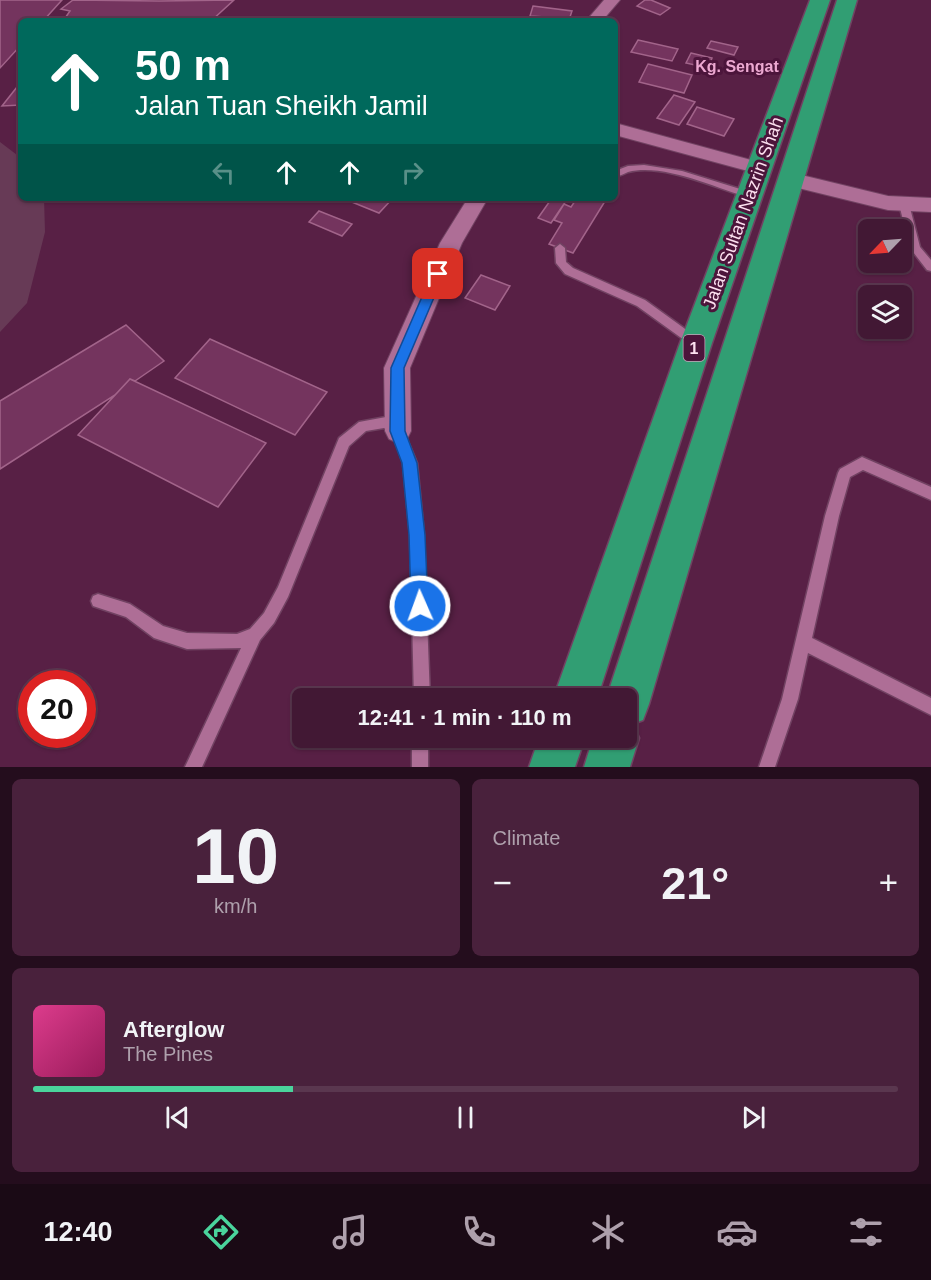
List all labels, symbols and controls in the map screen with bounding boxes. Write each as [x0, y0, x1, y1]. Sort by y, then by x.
icon: ahead [36, 42, 114, 120]
text: 50 m [135, 42, 231, 89]
district label: Kg. Sengat [695, 58, 779, 75]
text: Jalan Tuan Sheikh Jamil [135, 91, 428, 121]
street label: Jalan Sultan Nazrin Shah [699, 114, 787, 312]
icon: left [207, 156, 240, 189]
icon: ahead [270, 156, 303, 189]
icon: ahead [333, 156, 366, 189]
icon: right [396, 156, 429, 189]
north arrow [858, 219, 912, 273]
map controls [858, 219, 912, 339]
pin [412, 248, 463, 299]
icon: arrive [421, 257, 454, 290]
button: layers [858, 285, 912, 339]
road number: 1 [684, 335, 704, 361]
position arrow [388, 574, 452, 638]
speed limit sign: 20 [18, 670, 96, 748]
text: 12:41 · 1 min · 110 m [358, 705, 572, 730]
text: 10 [192, 812, 279, 900]
text: Climate [493, 827, 560, 849]
text: 21° [661, 858, 729, 909]
text: − [493, 864, 512, 901]
text: + [879, 864, 898, 901]
text: km/h [214, 895, 257, 917]
text: Afterglow [123, 1017, 224, 1042]
text: The Pines [123, 1043, 213, 1065]
icon: previous [161, 1101, 194, 1134]
icon: pause [449, 1101, 482, 1134]
icon: next [737, 1101, 770, 1134]
icon: directions [200, 1211, 242, 1253]
icon: music [329, 1211, 371, 1253]
icon: phone [458, 1211, 500, 1253]
icon: climate [587, 1211, 629, 1253]
icon: car [716, 1211, 758, 1253]
icon: filters [845, 1211, 887, 1253]
text: 12:40 [44, 1217, 113, 1247]

